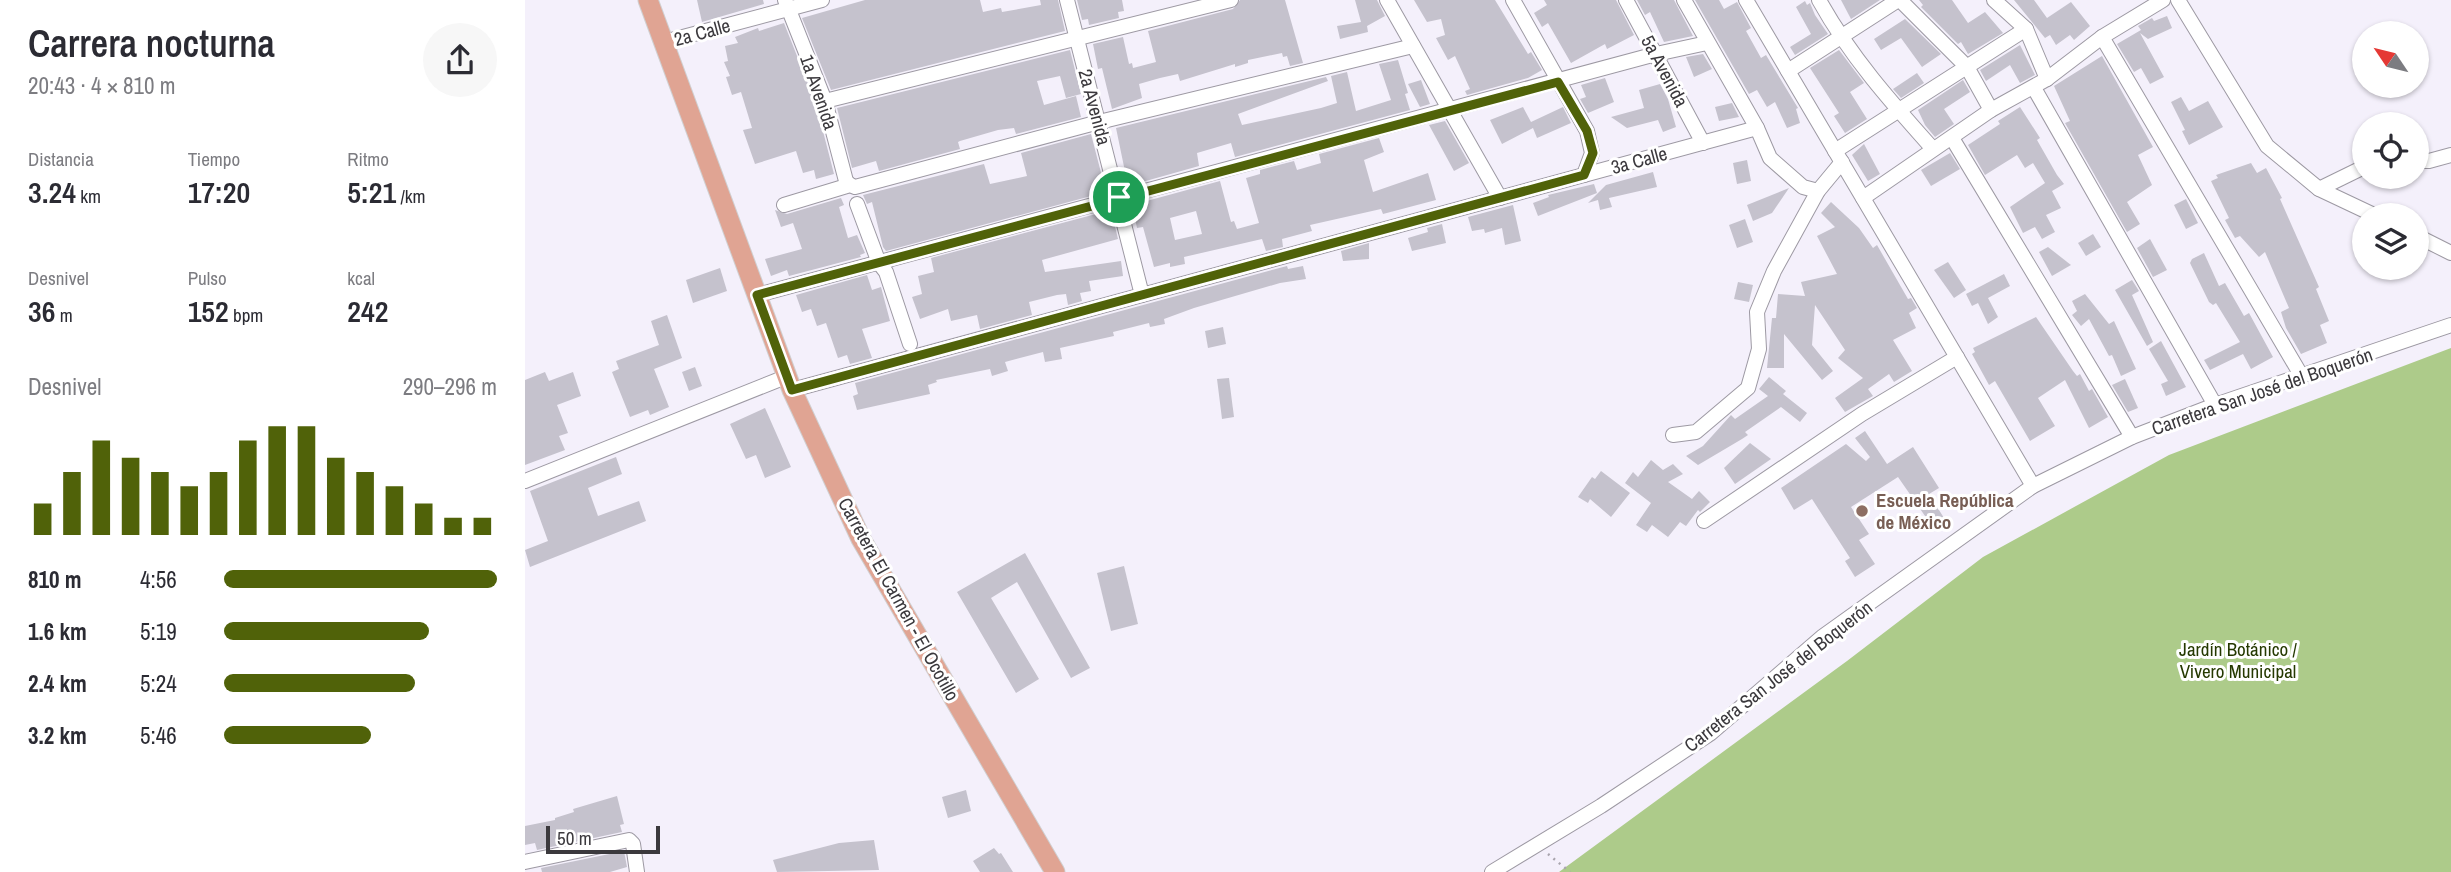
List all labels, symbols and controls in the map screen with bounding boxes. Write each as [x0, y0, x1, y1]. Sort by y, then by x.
street label: 2a Calle [671, 12, 733, 52]
text: Carrera nocturna [28, 18, 275, 69]
north arrow [2352, 21, 2429, 98]
map controls [2352, 21, 2429, 280]
button: share [423, 23, 497, 97]
street label: 5a Avenida [1635, 31, 1695, 112]
street label: 1a Avenida [794, 51, 844, 133]
street label: 2a Avenida [1072, 66, 1118, 148]
text: 20:43 · 4 × 810 m [28, 70, 175, 101]
button: locate [2352, 112, 2429, 189]
street label: 3a Calle [1608, 140, 1670, 180]
text: Distancia [28, 146, 94, 172]
text: Tiempo [188, 146, 240, 172]
text: Ritmo [347, 146, 389, 172]
pin [1089, 167, 1149, 227]
text: 3.24 [28, 172, 76, 212]
text: 17:20 [188, 172, 250, 212]
text: 5:21 [347, 172, 396, 212]
icon: arrive [1100, 178, 1138, 216]
text: km [76, 183, 101, 209]
text: /km [396, 183, 426, 209]
button: layers [2352, 203, 2429, 280]
text: Desnivel [28, 265, 89, 291]
text: Pulso [188, 265, 227, 291]
text: kcal [347, 265, 375, 291]
text: 36 [28, 291, 55, 331]
text: 152 [188, 291, 229, 331]
text: 242 [347, 291, 388, 331]
text: m [55, 302, 73, 328]
text: bpm [229, 302, 263, 328]
street label: Carretera San José del Boquerón [2148, 341, 2376, 441]
text: Desnivel [28, 371, 101, 402]
text: 290–296 m [403, 371, 497, 402]
place label: Escuela República de México [1876, 487, 2014, 535]
street label: Carretera El Carmen - El Ocotillo [832, 493, 966, 705]
marker: Escuela República de México [1854, 503, 1870, 519]
text: 810 m [28, 564, 81, 595]
text: 4:56 [140, 564, 177, 595]
street label: Carretera San José del Boquerón [1679, 594, 1877, 758]
text: 1.6 km [28, 616, 87, 647]
text: 5:19 [140, 616, 177, 647]
park label: Jardín Botánico / Vivero Municipal [2179, 636, 2298, 684]
text: 2.4 km [28, 668, 87, 699]
text: 5:24 [140, 668, 177, 699]
text: 3.2 km [28, 720, 87, 751]
text: 5:46 [140, 720, 177, 751]
scale bar [546, 823, 660, 855]
text: 50 m [557, 825, 592, 851]

